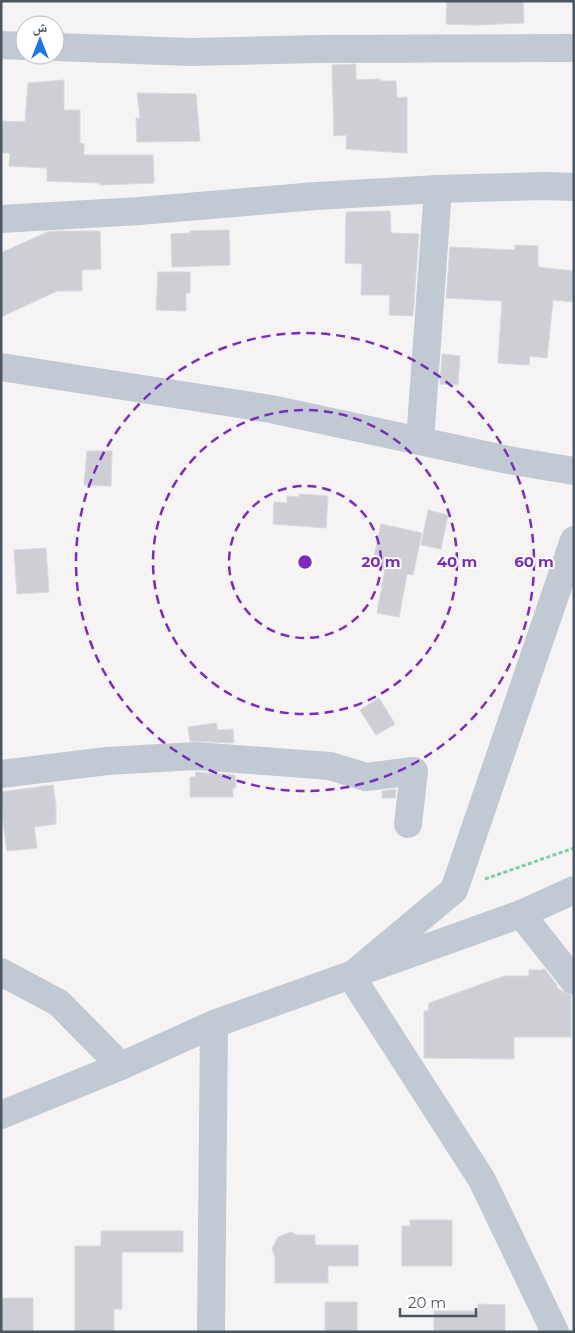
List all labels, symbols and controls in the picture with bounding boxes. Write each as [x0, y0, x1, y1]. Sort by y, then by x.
north arrow [15, 15, 65, 65]
text: ش [33, 18, 48, 36]
text: 20 m [361, 552, 401, 571]
text: 40 m [437, 552, 477, 571]
text: 60 m [514, 552, 554, 571]
centre of rings [296, 553, 314, 571]
scale bar [400, 1286, 476, 1318]
text: 20 m [408, 1293, 446, 1312]

